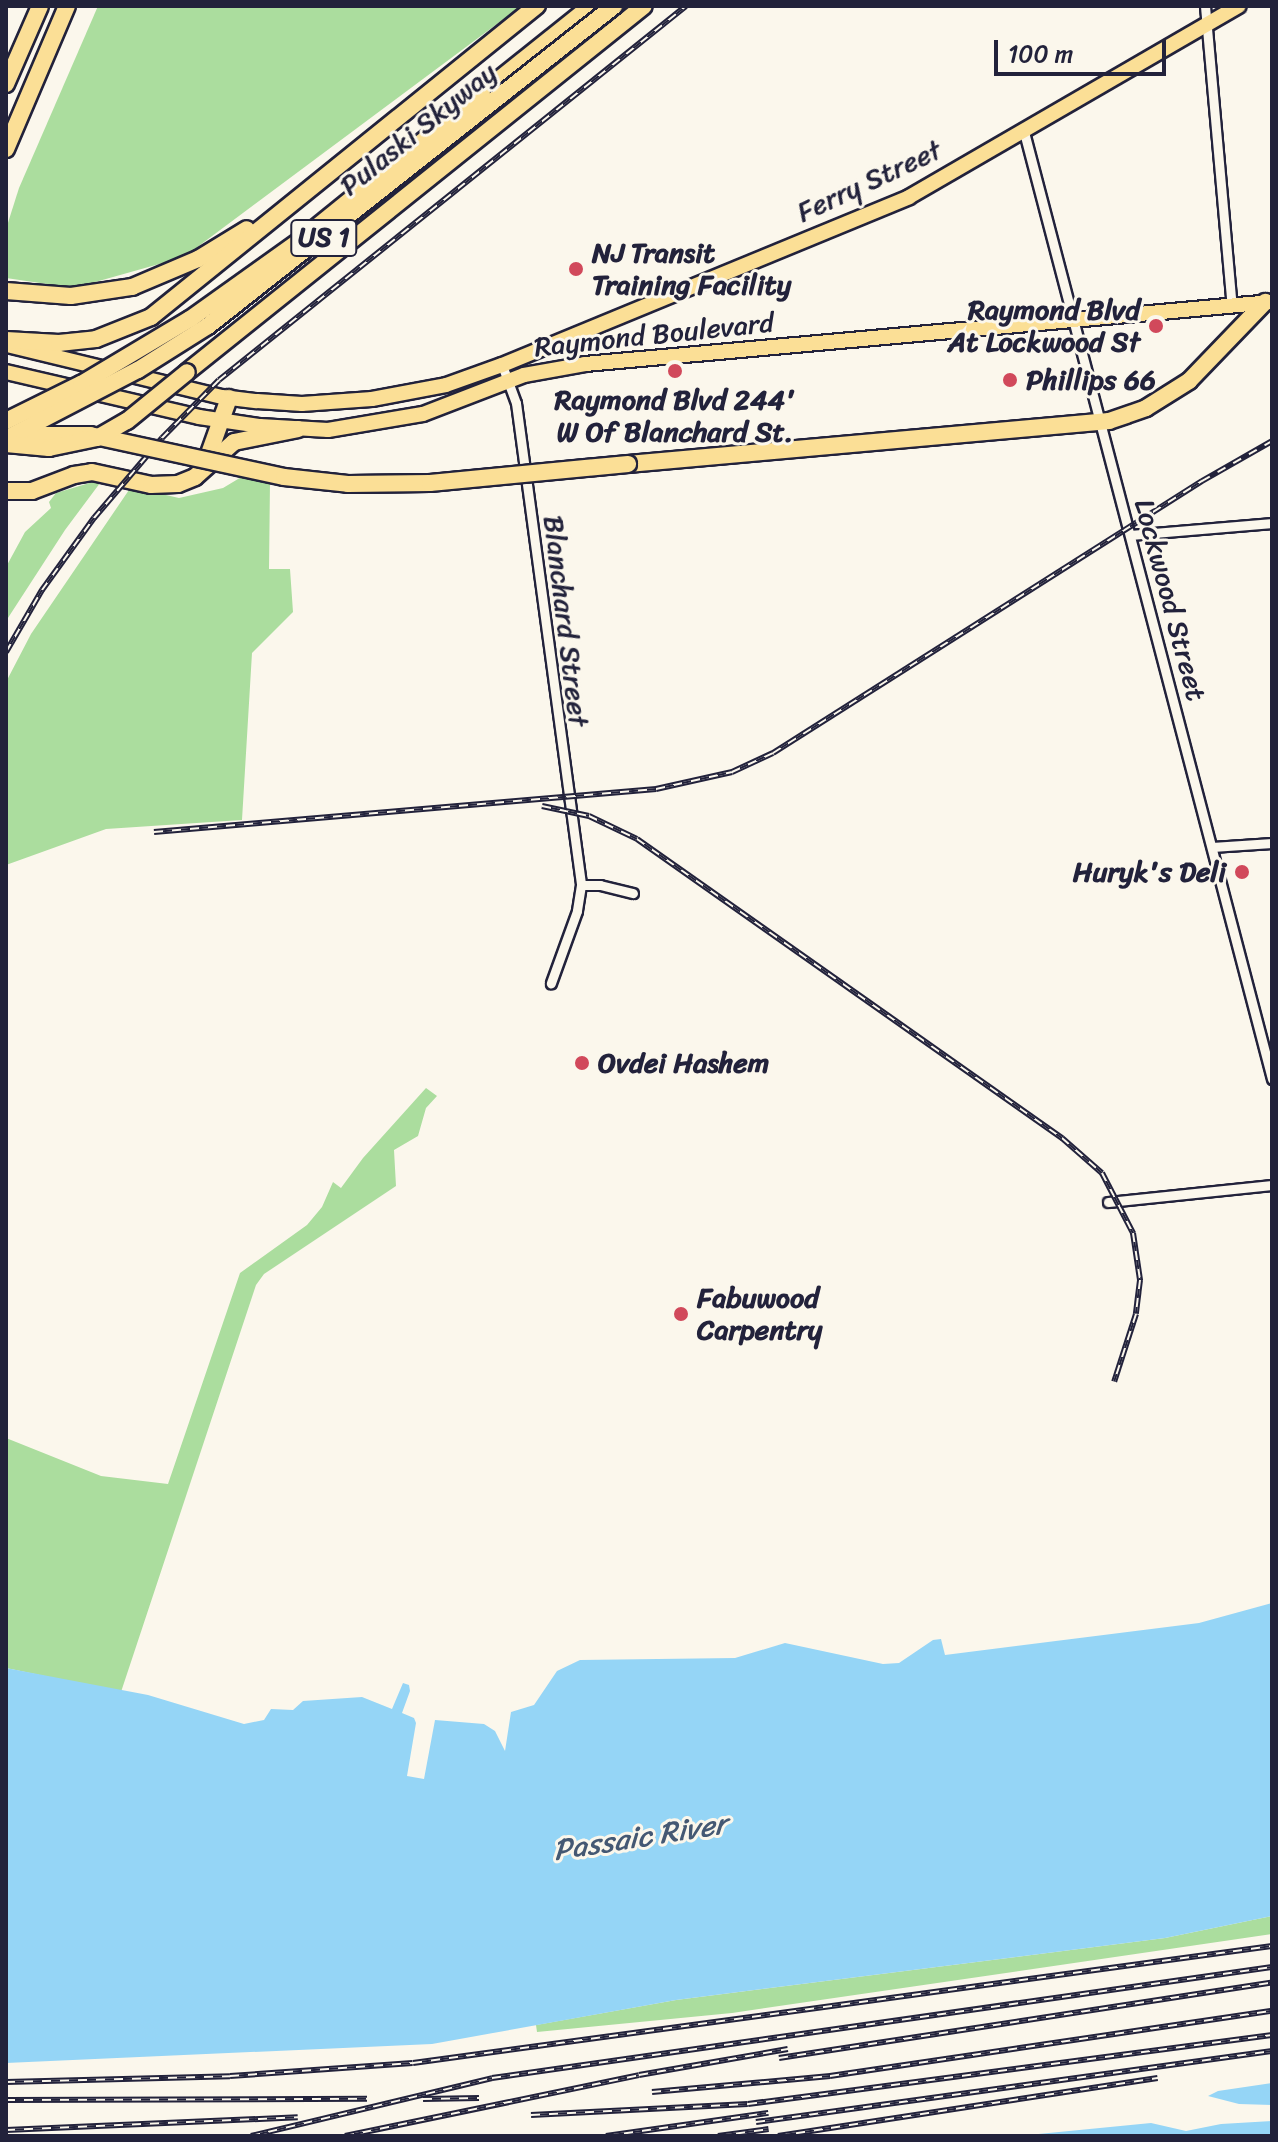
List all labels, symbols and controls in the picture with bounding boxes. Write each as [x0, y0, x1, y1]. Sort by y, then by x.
scale bar [998, 24, 1170, 74]
text: 100 m [1008, 33, 1073, 75]
street label: Pulaski Skyway [333, 56, 503, 202]
street label: Ferry Street [791, 133, 947, 229]
road number: US 1 [290, 216, 358, 260]
place label: NJ Transit Training Facility [592, 236, 790, 302]
marker: NJ Transit Training Facility [567, 260, 585, 278]
place label: Raymond Blvd At Lockwood St [947, 293, 1140, 359]
street label: Raymond Boulevard [533, 306, 775, 364]
marker: Raymond Blvd At Lockwood St [1147, 317, 1165, 335]
marker: Raymond Blvd 244' W Of Blanchard St. [666, 362, 684, 380]
place label: Phillips 66 [1026, 363, 1156, 397]
marker: Phillips 66 [1001, 371, 1019, 389]
place label: Raymond Blvd 244' W Of Blanchard St. [555, 383, 795, 449]
street label: Lockwood Street [1127, 496, 1213, 704]
street label: Blanchard Street [536, 514, 596, 728]
place label: Huryk's Deli [1073, 855, 1226, 889]
marker: Huryk's Deli [1233, 863, 1251, 881]
place label: Ovdei Hashem [598, 1046, 771, 1080]
marker: Ovdei Hashem [573, 1054, 591, 1072]
place label: Fabuwood Carpentry [697, 1281, 822, 1347]
marker: Fabuwood Carpentry [672, 1305, 690, 1323]
water label: Passaic River [551, 1806, 729, 1868]

